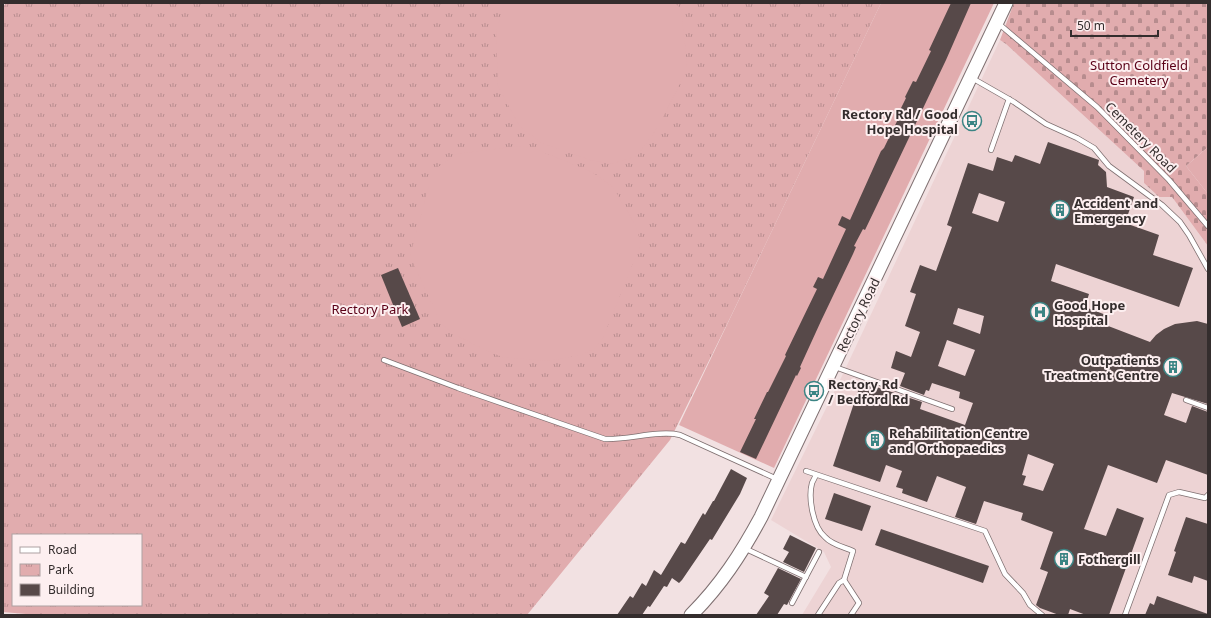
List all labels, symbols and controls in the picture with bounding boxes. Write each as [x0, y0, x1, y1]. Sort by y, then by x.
scale bar [1071, 12, 1158, 38]
text: 50 m [1077, 17, 1105, 34]
park label: Sutton Coldfield Cemetery [1090, 56, 1188, 89]
street label: Cemetery Road [1102, 98, 1180, 176]
place label: Rectory Rd / Good Hope Hospital [842, 105, 958, 138]
bus stop icon: Rectory Rd / Good Hope Hospital [961, 110, 983, 132]
place label: Accident and Emergency [1074, 194, 1158, 227]
building icon: Accident and Emergency [1049, 199, 1071, 221]
street label: Rectory Road [832, 275, 884, 355]
place label: Good Hope Hospital [1054, 296, 1126, 329]
park label: Rectory Park [331, 300, 409, 318]
hospital icon: Good Hope Hospital [1029, 301, 1051, 323]
place label: Outpatients Treatment Centre [1044, 351, 1159, 384]
building icon: Outpatients Treatment Centre [1162, 356, 1184, 378]
place label: Rectory Rd / Bedford Rd [828, 375, 908, 408]
bus stop icon: Rectory Rd / Bedford Rd [803, 380, 825, 402]
place label: Rehabilitation Centre and Orthopaedics [889, 424, 1028, 457]
building icon: Rehabilitation Centre and Orthopaedics [864, 429, 886, 451]
legend [12, 534, 142, 606]
text: Road [48, 541, 77, 558]
building icon: Fothergill [1053, 548, 1075, 570]
place label: Fothergill [1078, 550, 1141, 568]
text: Park [48, 561, 74, 578]
text: Building [48, 581, 95, 598]

